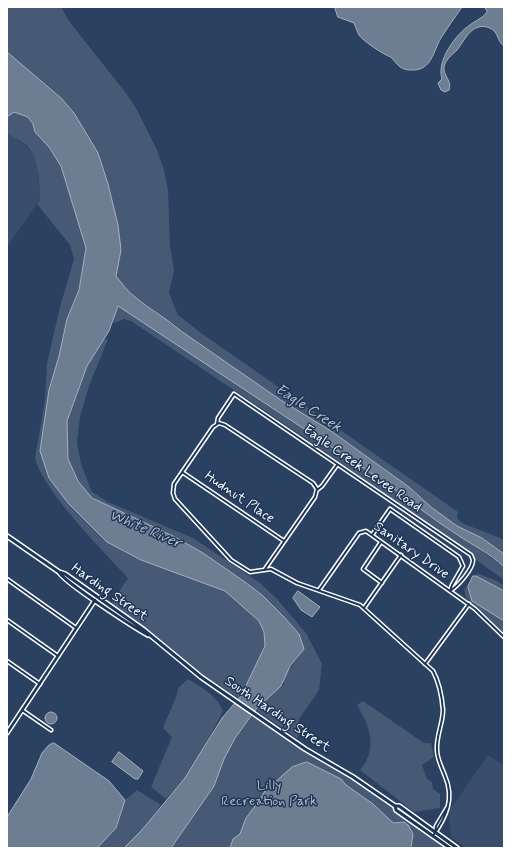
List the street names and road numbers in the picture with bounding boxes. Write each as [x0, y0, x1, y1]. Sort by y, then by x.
street label: Eagle Creek Levee Road [300, 422, 424, 516]
street label: Hudnut Place [201, 468, 277, 528]
street label: Sanitary Drive [370, 519, 452, 583]
street label: Harding Street [67, 560, 151, 626]
street label: South Harding Street [221, 673, 333, 757]

